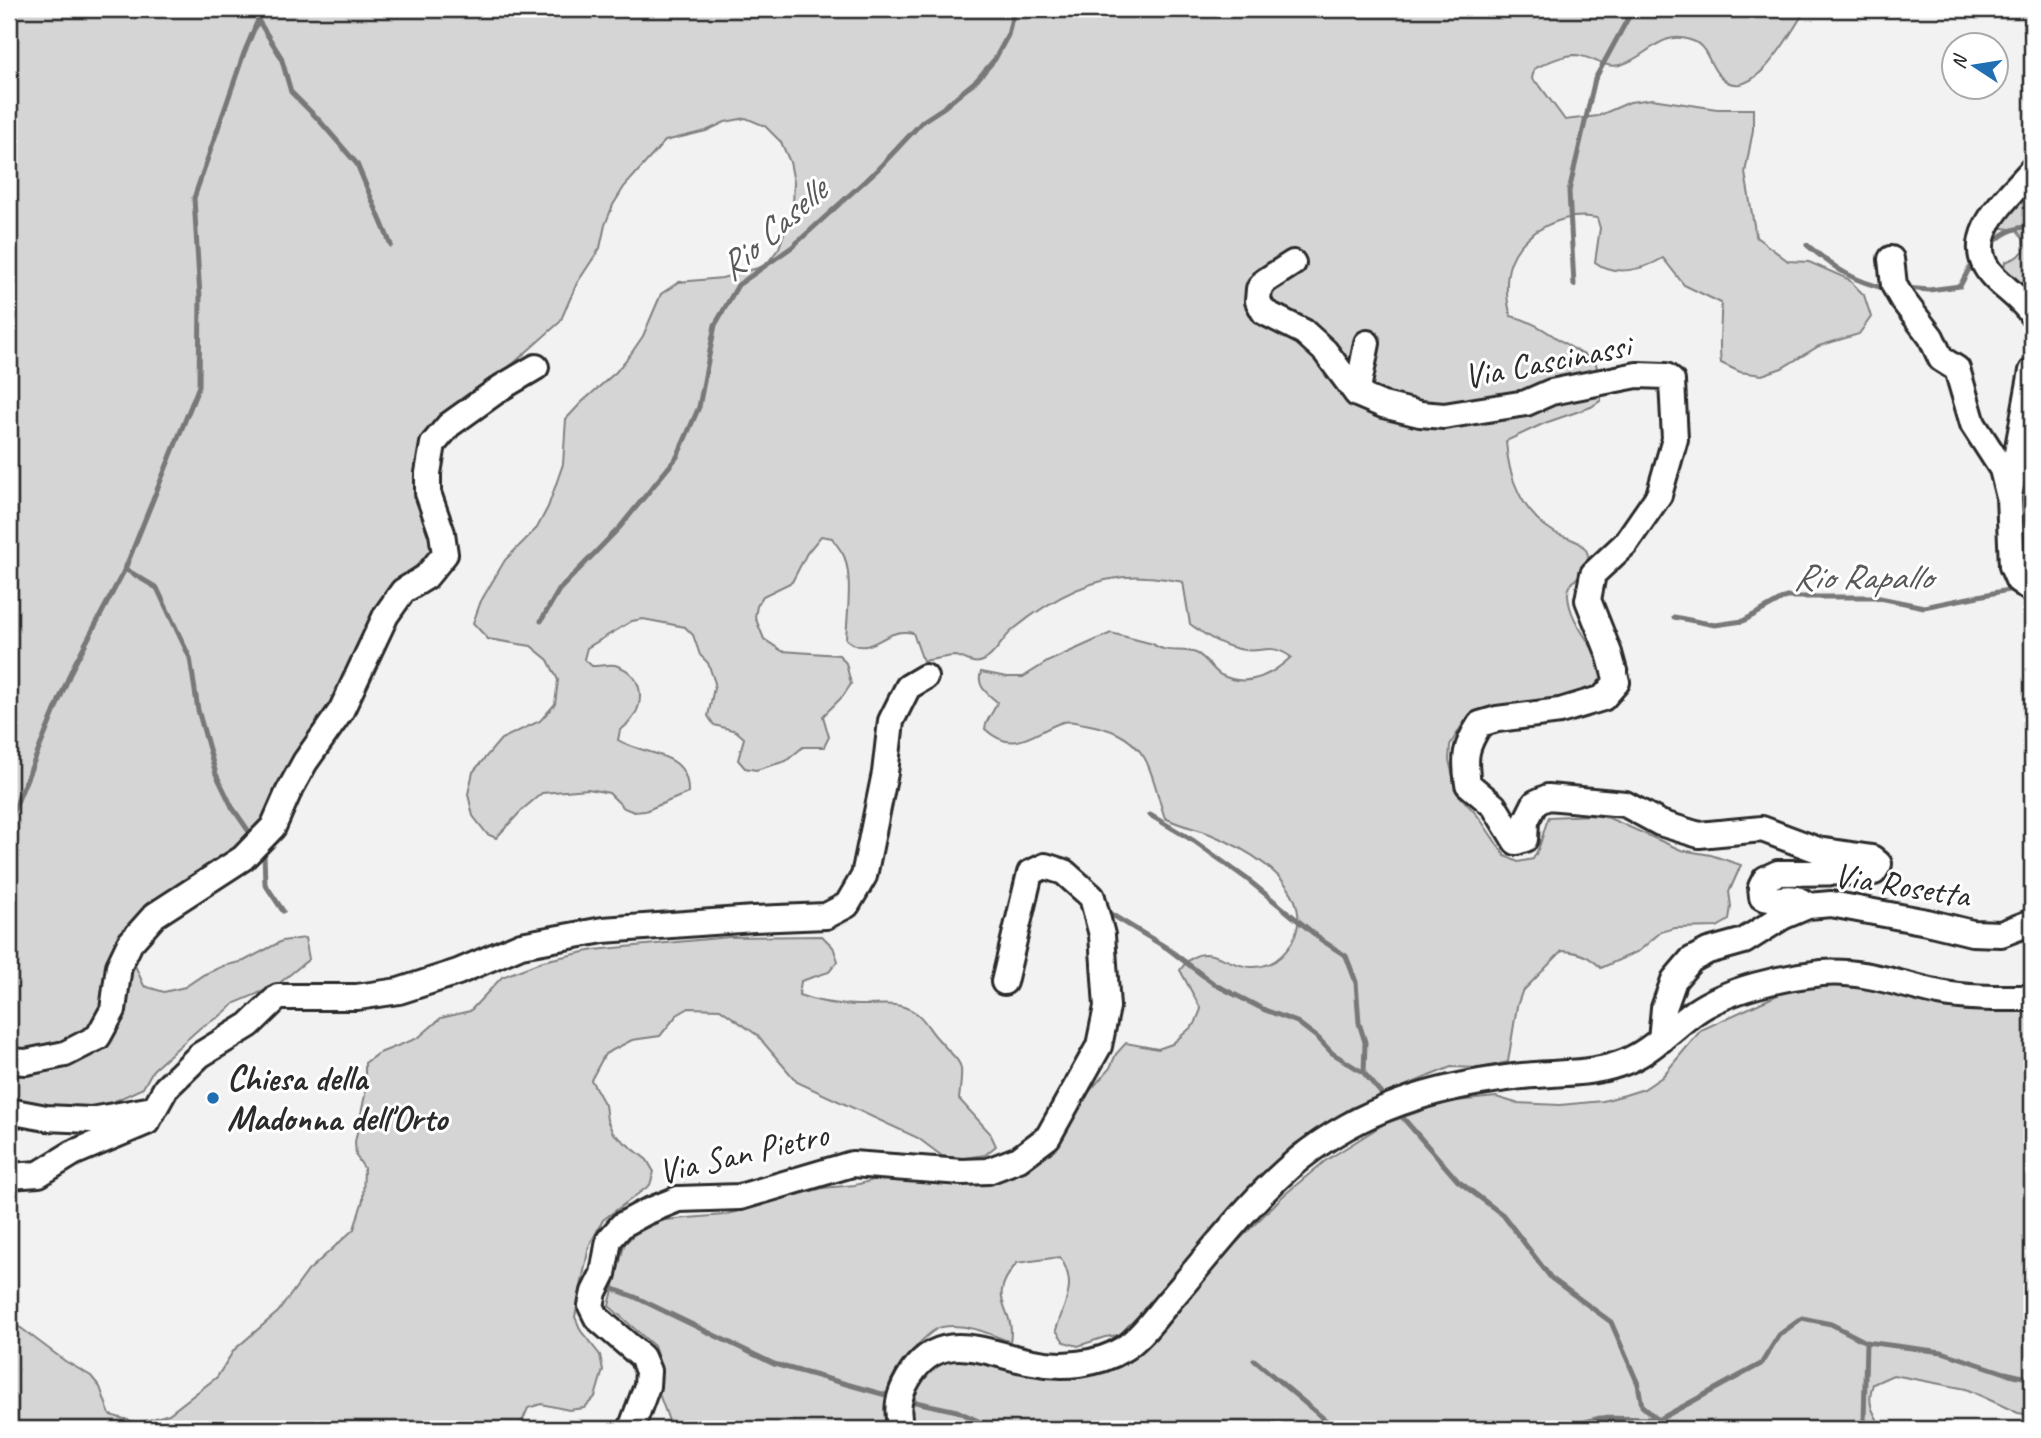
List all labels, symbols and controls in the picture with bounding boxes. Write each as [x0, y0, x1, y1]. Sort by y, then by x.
north arrow [1940, 32, 2010, 102]
text: N [1946, 51, 1973, 71]
water label: Rio Caselle [708, 164, 840, 290]
street label: Via Cascinassi [1460, 322, 1638, 399]
water label: Rio Rapallo [1793, 553, 1938, 600]
street label: Via Rosetta [1831, 852, 1975, 918]
place label: Chiesa della Madonna dell'Orto [227, 1056, 449, 1141]
marker: Chiesa della Madonna dell'Orto [205, 1090, 221, 1106]
street label: Via San Pietro [654, 1111, 834, 1194]

